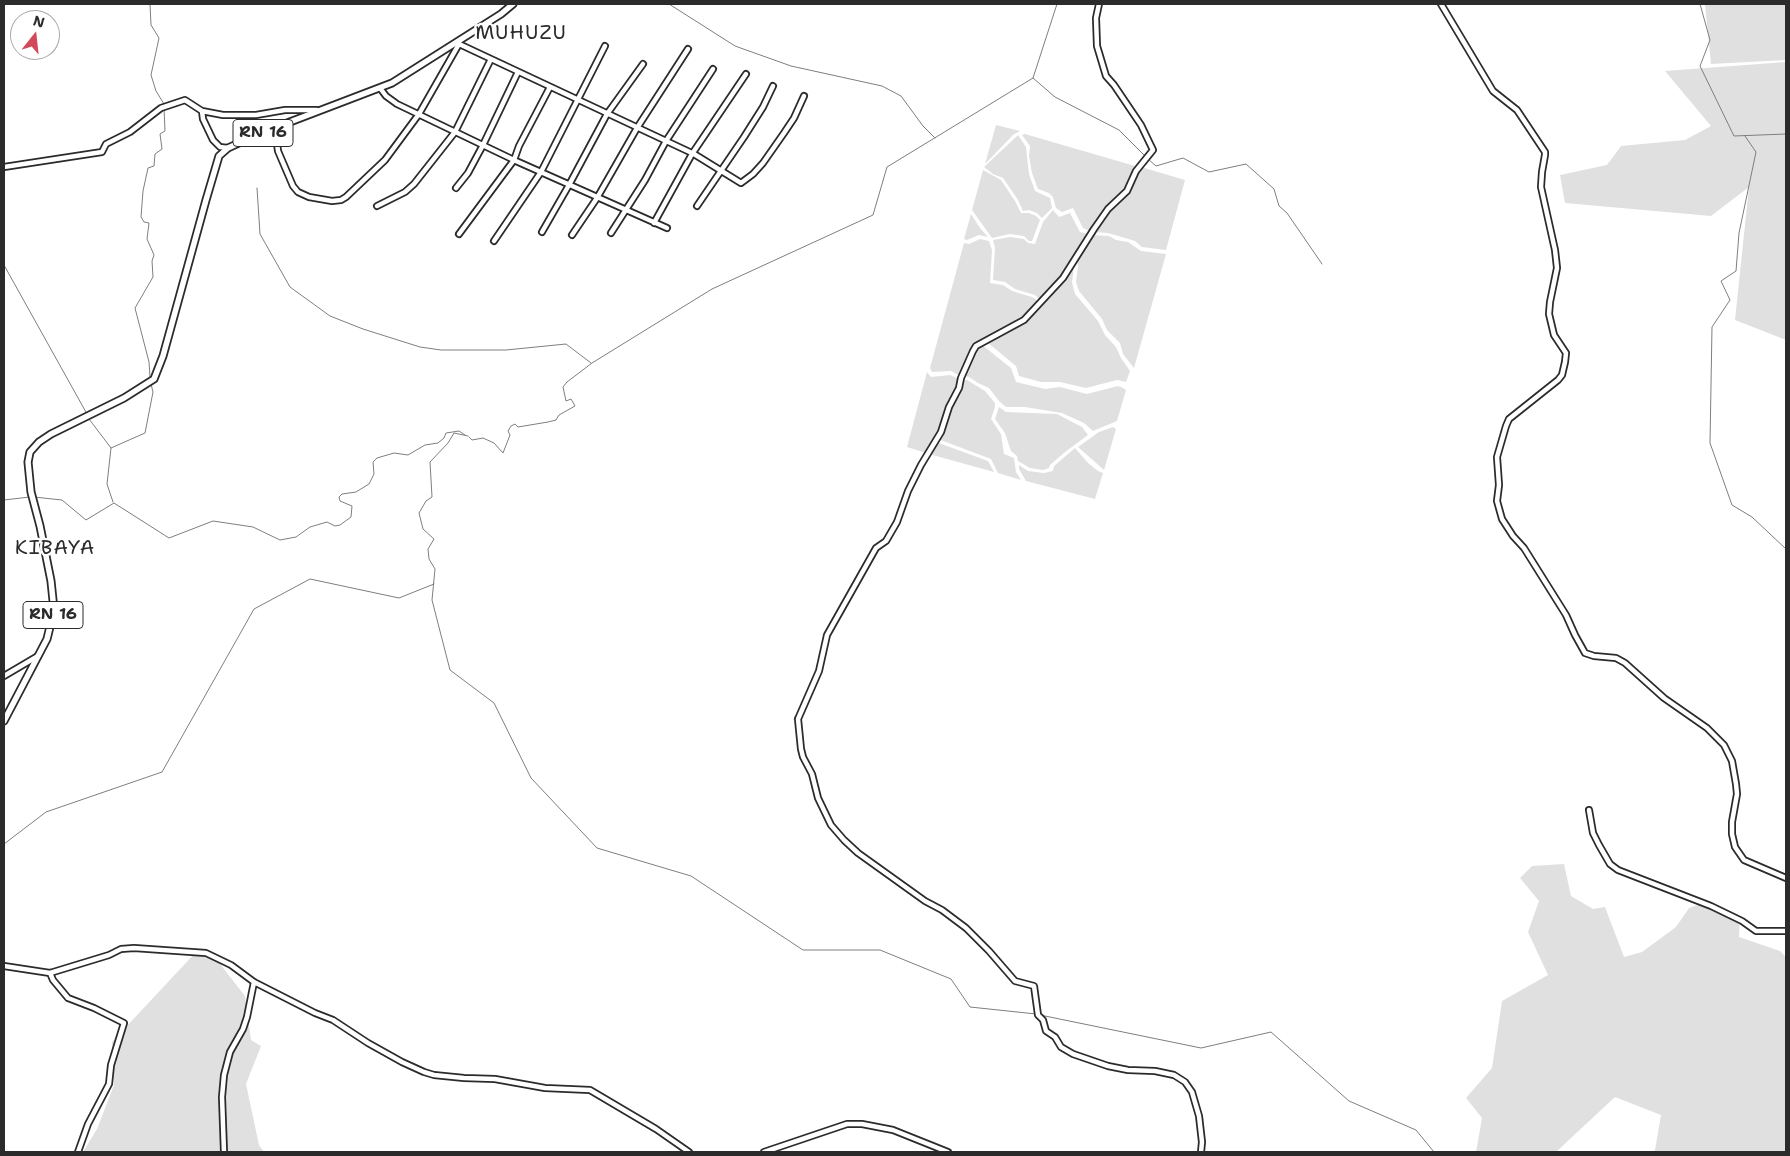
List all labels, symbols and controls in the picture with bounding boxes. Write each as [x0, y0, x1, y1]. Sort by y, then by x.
north arrow [10, 10, 60, 60]
text: N [31, 11, 47, 32]
district label: MUHUZU [474, 22, 568, 46]
road number: RN 16 [233, 120, 293, 146]
district label: KIBAYA [14, 537, 96, 561]
road number: RN 16 [23, 602, 83, 628]

